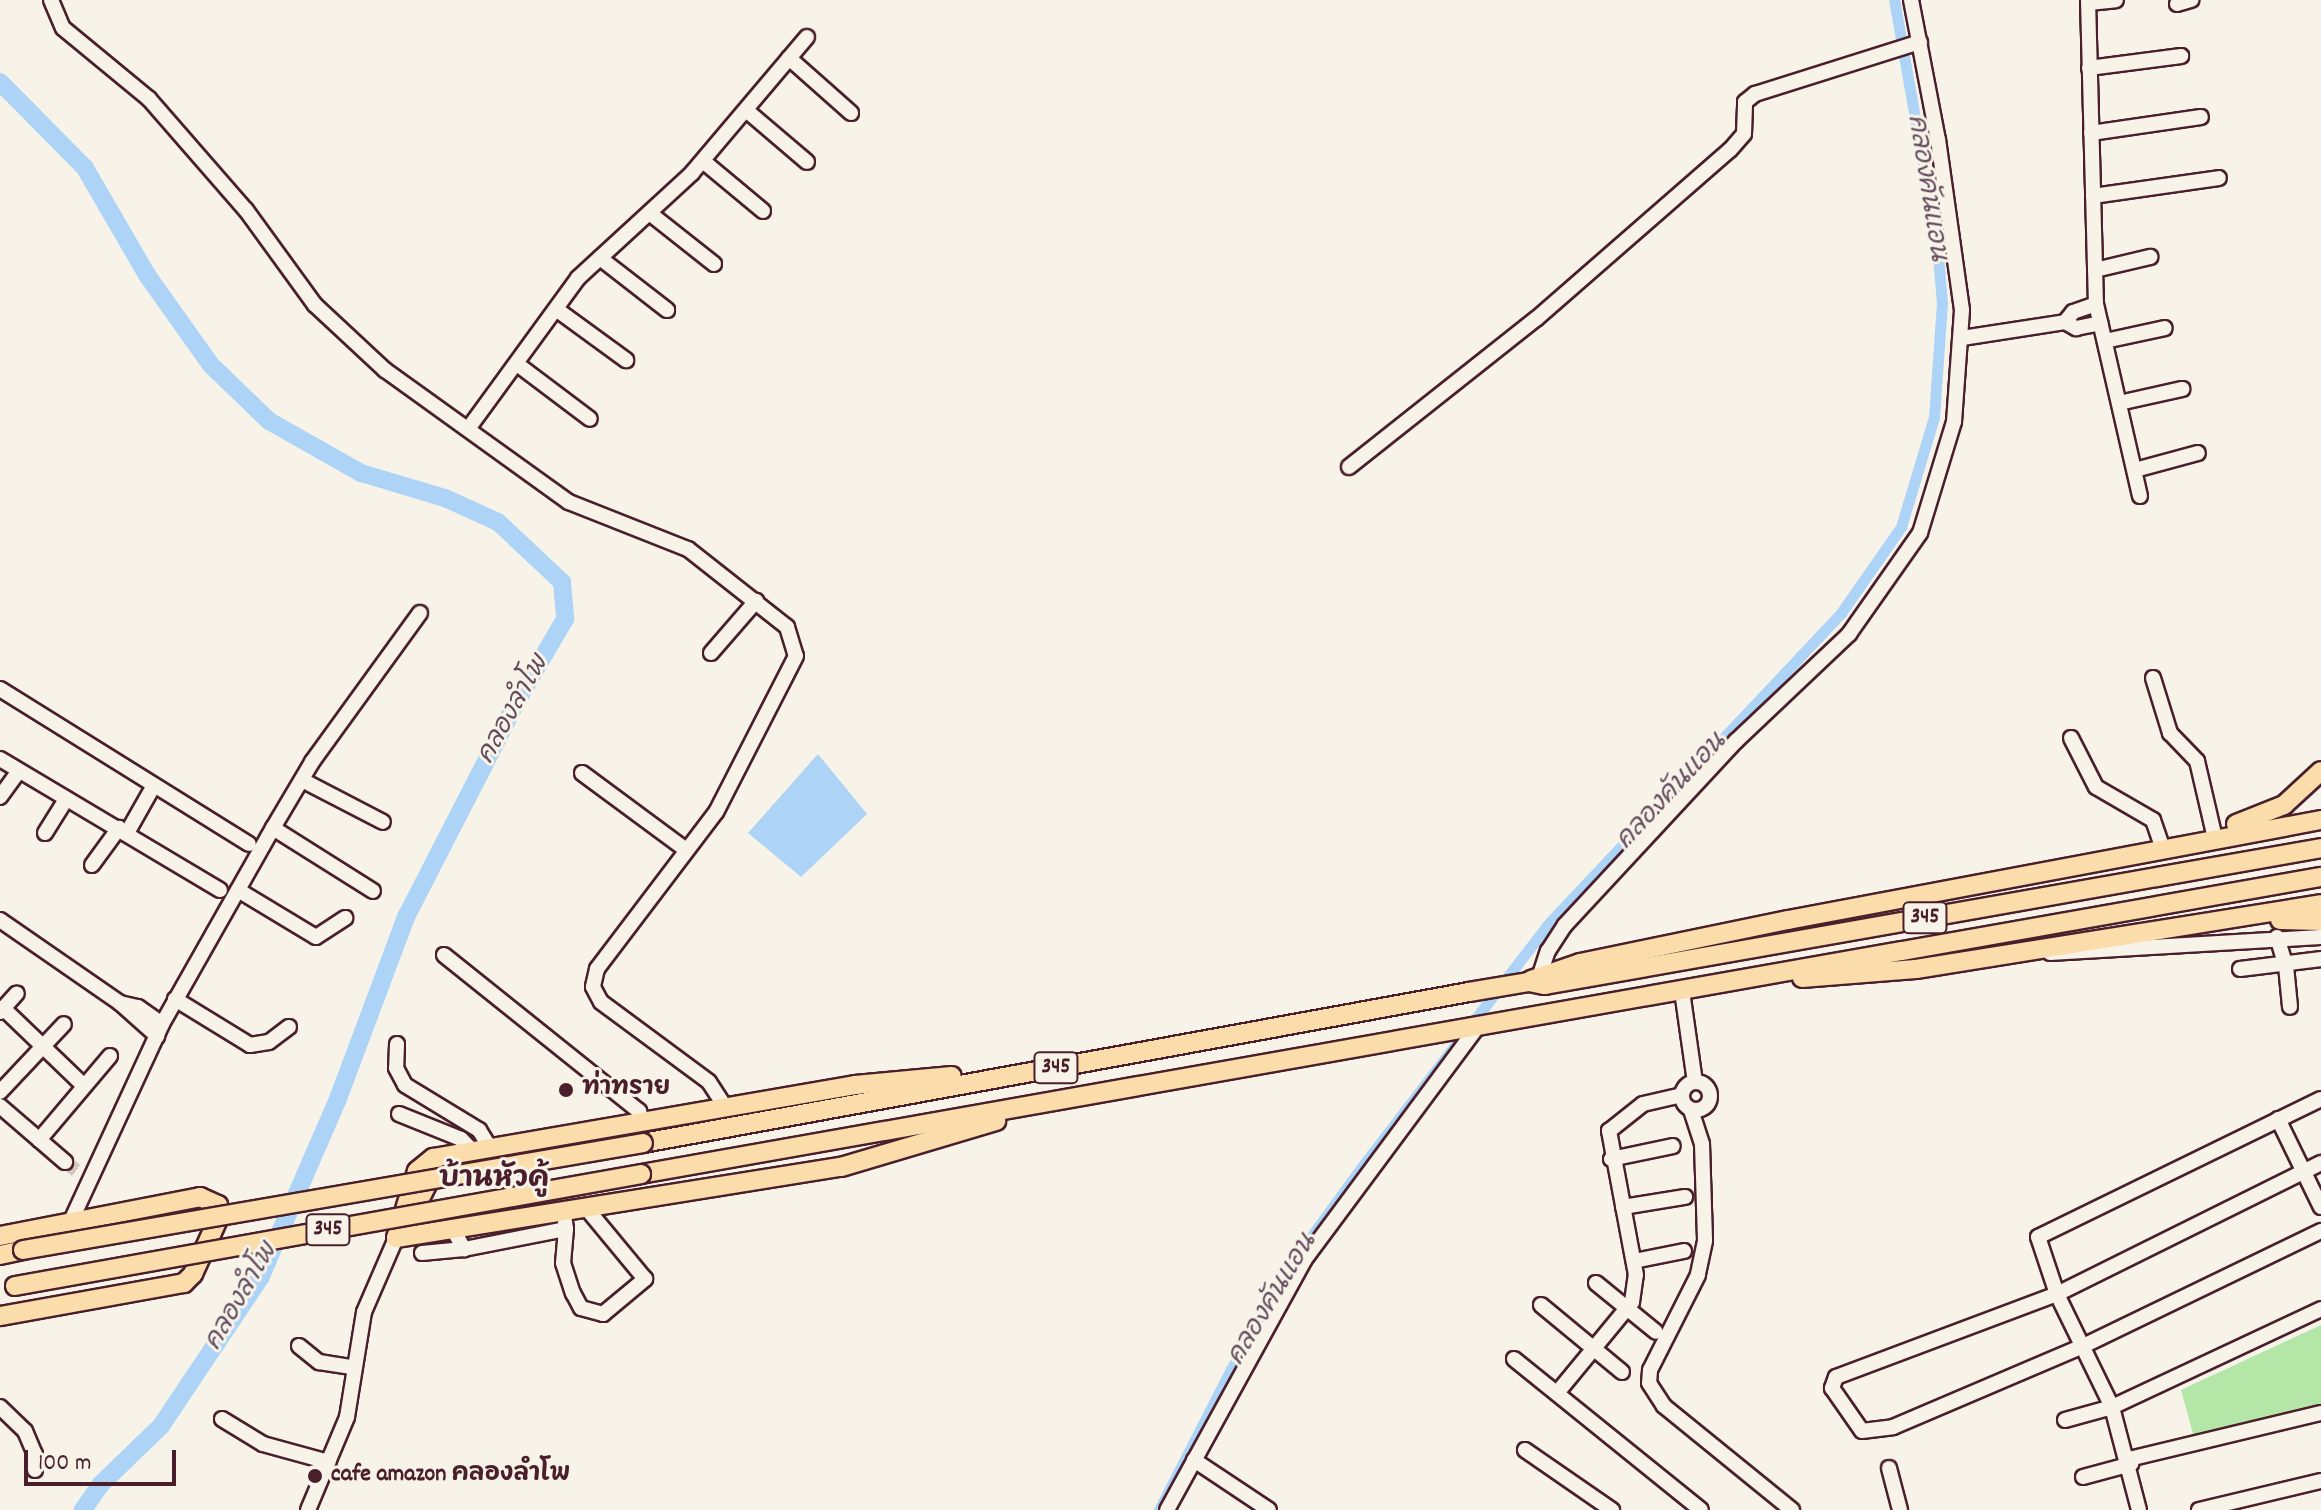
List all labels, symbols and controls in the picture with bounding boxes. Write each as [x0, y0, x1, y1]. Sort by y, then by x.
water label: คลองคันแอน [1899, 113, 1953, 263]
water label: คลองลำโพ [472, 650, 556, 770]
water label: คลองคันแอน [1610, 727, 1734, 857]
road number: 345 [1901, 900, 1949, 936]
road number: 345 [1032, 1050, 1080, 1086]
place label: ท่าทราย [582, 1076, 670, 1104]
marker: ท่าทราย [557, 1081, 575, 1099]
district label: บ้านหัวคู้ [439, 1164, 549, 1198]
road number: 345 [304, 1212, 352, 1248]
water label: คลองคันแอน [1222, 1229, 1324, 1371]
water label: คลองลำโพ [199, 1238, 285, 1356]
scale bar [28, 1434, 180, 1484]
text: 100 m [38, 1447, 91, 1481]
place label: cafe amazon คลองลำโพ [331, 1462, 570, 1490]
marker: cafe amazon คลองลำโพ [306, 1467, 324, 1485]

